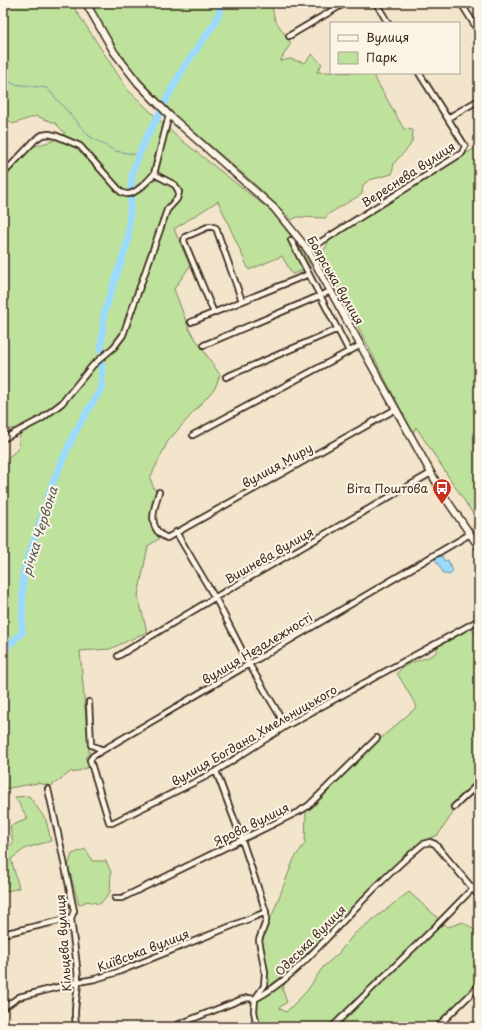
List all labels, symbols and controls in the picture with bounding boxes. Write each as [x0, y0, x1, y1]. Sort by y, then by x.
legend [330, 22, 460, 74]
text: Вулиця [366, 28, 409, 46]
text: Парк [366, 48, 398, 66]
street label: Вереснева вулиця [358, 137, 458, 211]
street label: Боярська вулиця [303, 232, 369, 328]
street label: вулиця Миру [238, 438, 316, 492]
bus stop icon: Віта Поштова [431, 477, 453, 505]
place label: Віта Поштова [346, 479, 429, 497]
water label: річка Червона [16, 483, 62, 578]
street label: Вишнева вулиця [221, 522, 317, 588]
street label: вулиця Незалежності [198, 608, 316, 688]
street label: вулиця Богдана Хмельницького [168, 680, 340, 790]
street label: Ярова вулиця [210, 798, 292, 850]
street label: Кільцева вулиця [51, 894, 75, 992]
street label: Одеська вулиця [270, 900, 350, 980]
street label: Київська вулиця [94, 924, 192, 976]

